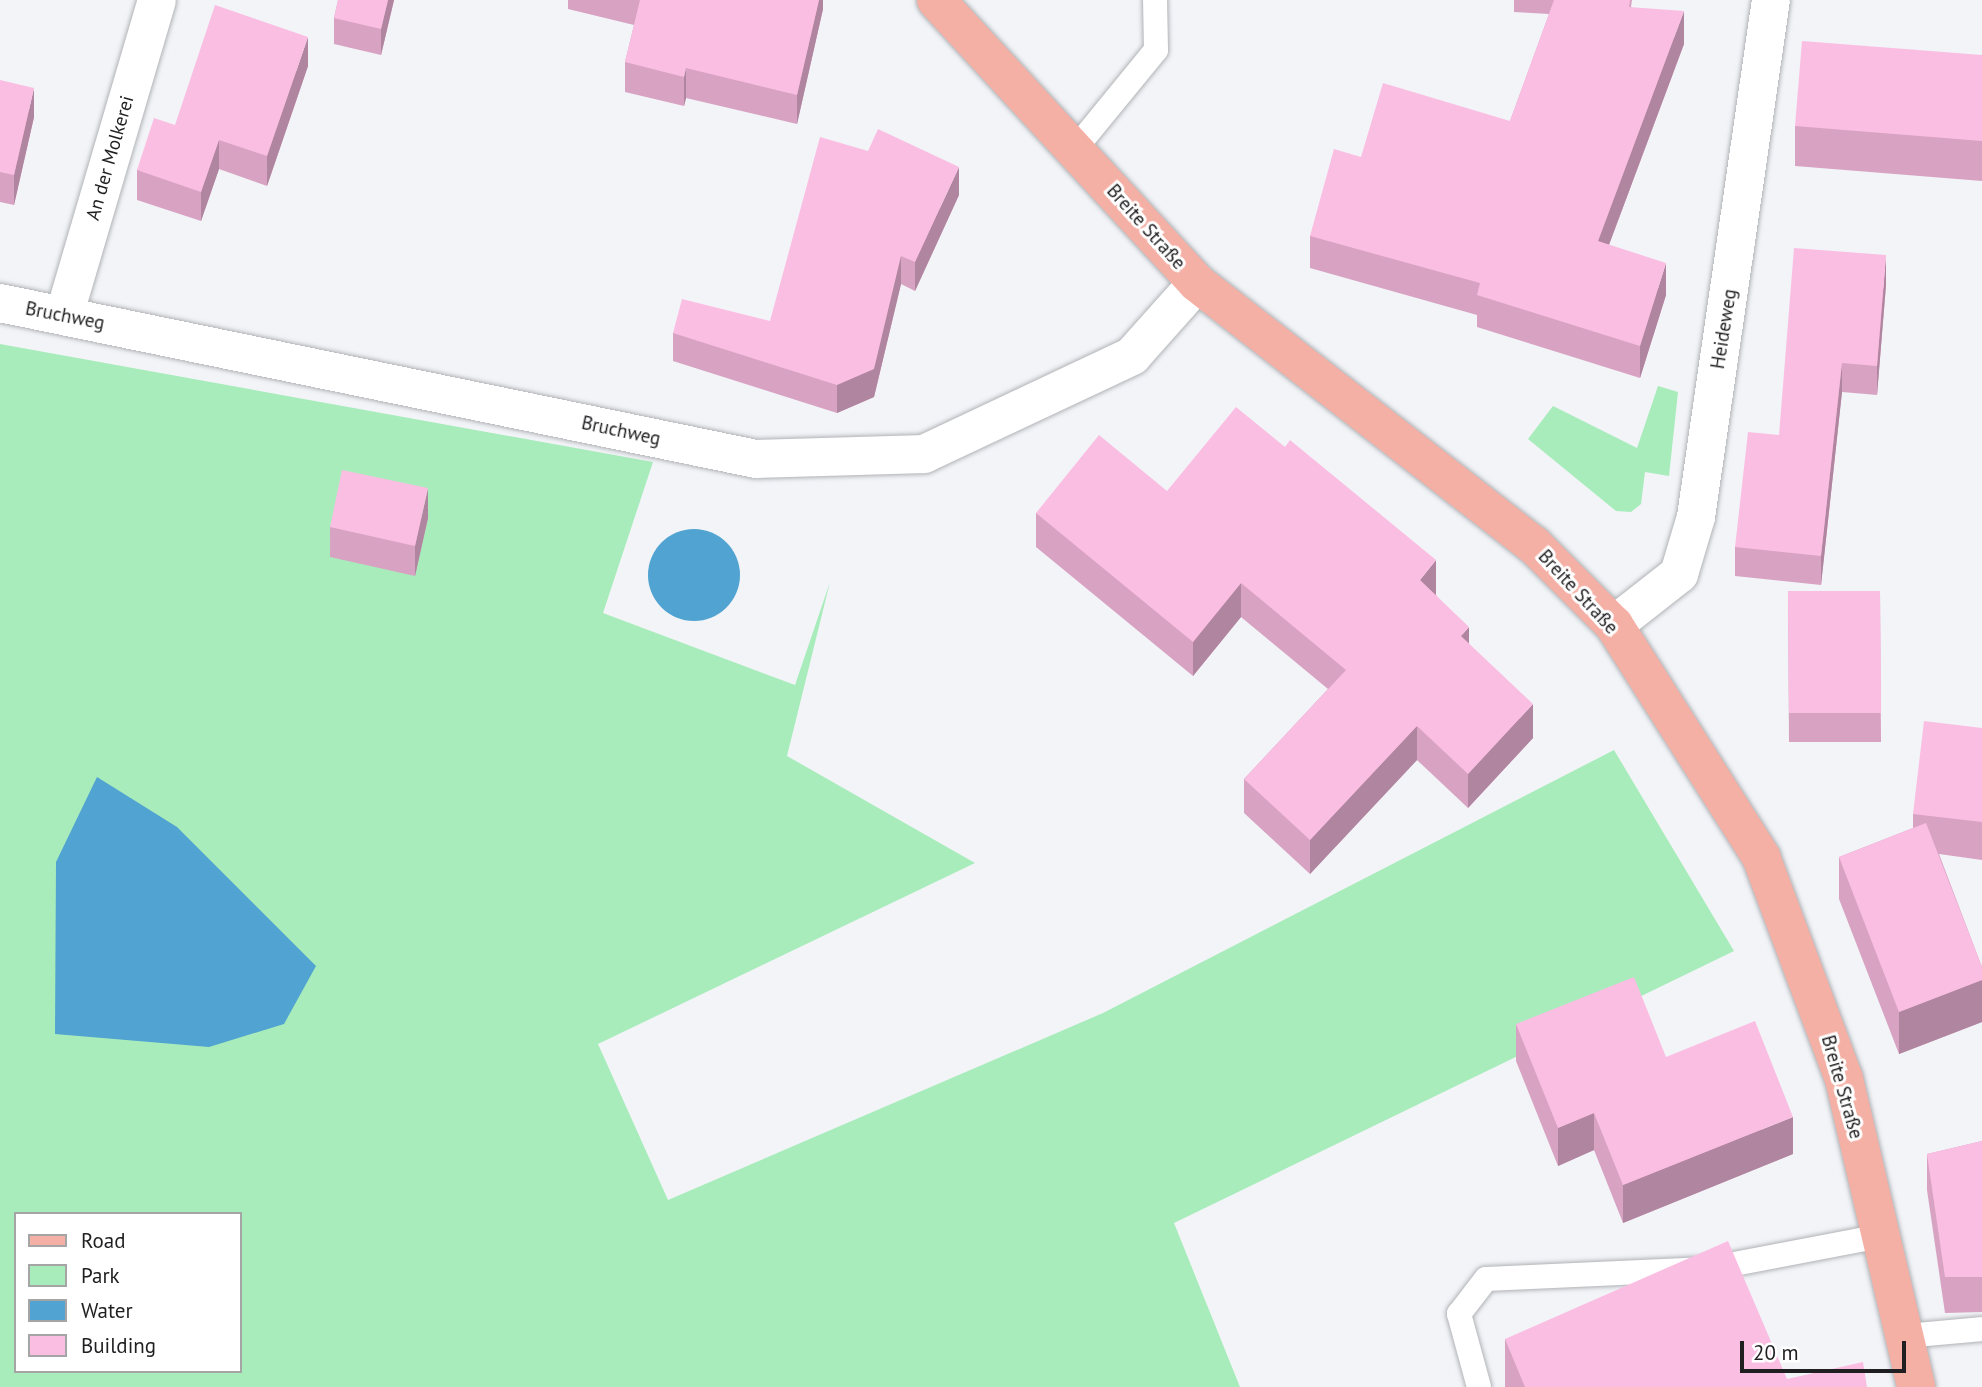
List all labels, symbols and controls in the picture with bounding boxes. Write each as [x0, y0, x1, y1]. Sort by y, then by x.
street label: An der Molkerei [81, 93, 139, 223]
street label: Breite Straße [1102, 180, 1190, 274]
street label: Heideweg [1706, 287, 1742, 371]
street label: Bruchweg [23, 297, 107, 335]
street label: Bruchweg [579, 412, 663, 450]
street label: Breite Straße [1533, 545, 1623, 639]
street label: Breite Straße [1816, 1033, 1868, 1141]
legend [14, 1212, 242, 1373]
text: Road [81, 1227, 125, 1254]
text: Park [81, 1262, 120, 1289]
text: Water [81, 1297, 133, 1324]
scale bar [1744, 1328, 1910, 1372]
text: Building [81, 1332, 156, 1359]
text: 20 m [1753, 1339, 1799, 1366]

